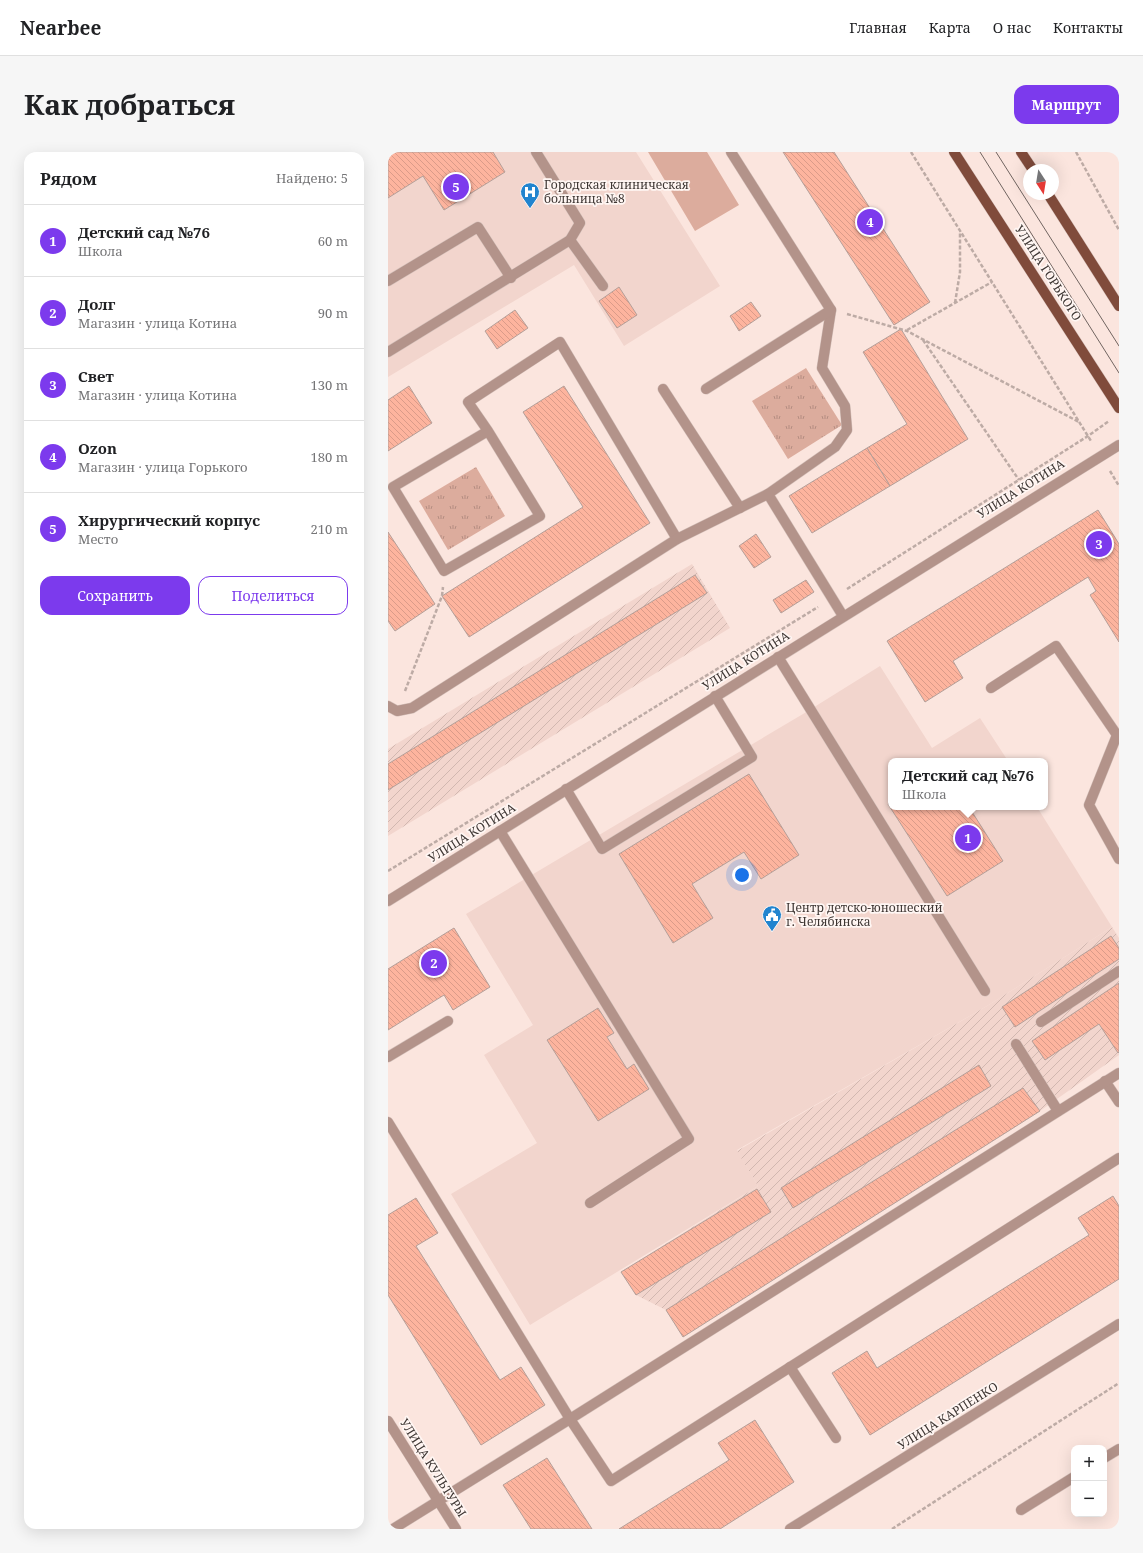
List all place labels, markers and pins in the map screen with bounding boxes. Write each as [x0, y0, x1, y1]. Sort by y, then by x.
pin: 5 [443, 172, 469, 202]
place label: Городская клиническая больница №8 [544, 176, 689, 207]
hospital icon: Городская клиническая больница №8 [519, 181, 541, 209]
pin: 4 [857, 207, 883, 237]
pin: 3 [1086, 529, 1112, 559]
pin: 1 [955, 823, 981, 853]
place label: Центр детско-юношеский г. Челябинска [786, 899, 943, 930]
public building icon: Центр детско-юношеский г. Челябинска [761, 904, 783, 932]
pin: 2 [421, 948, 447, 978]

